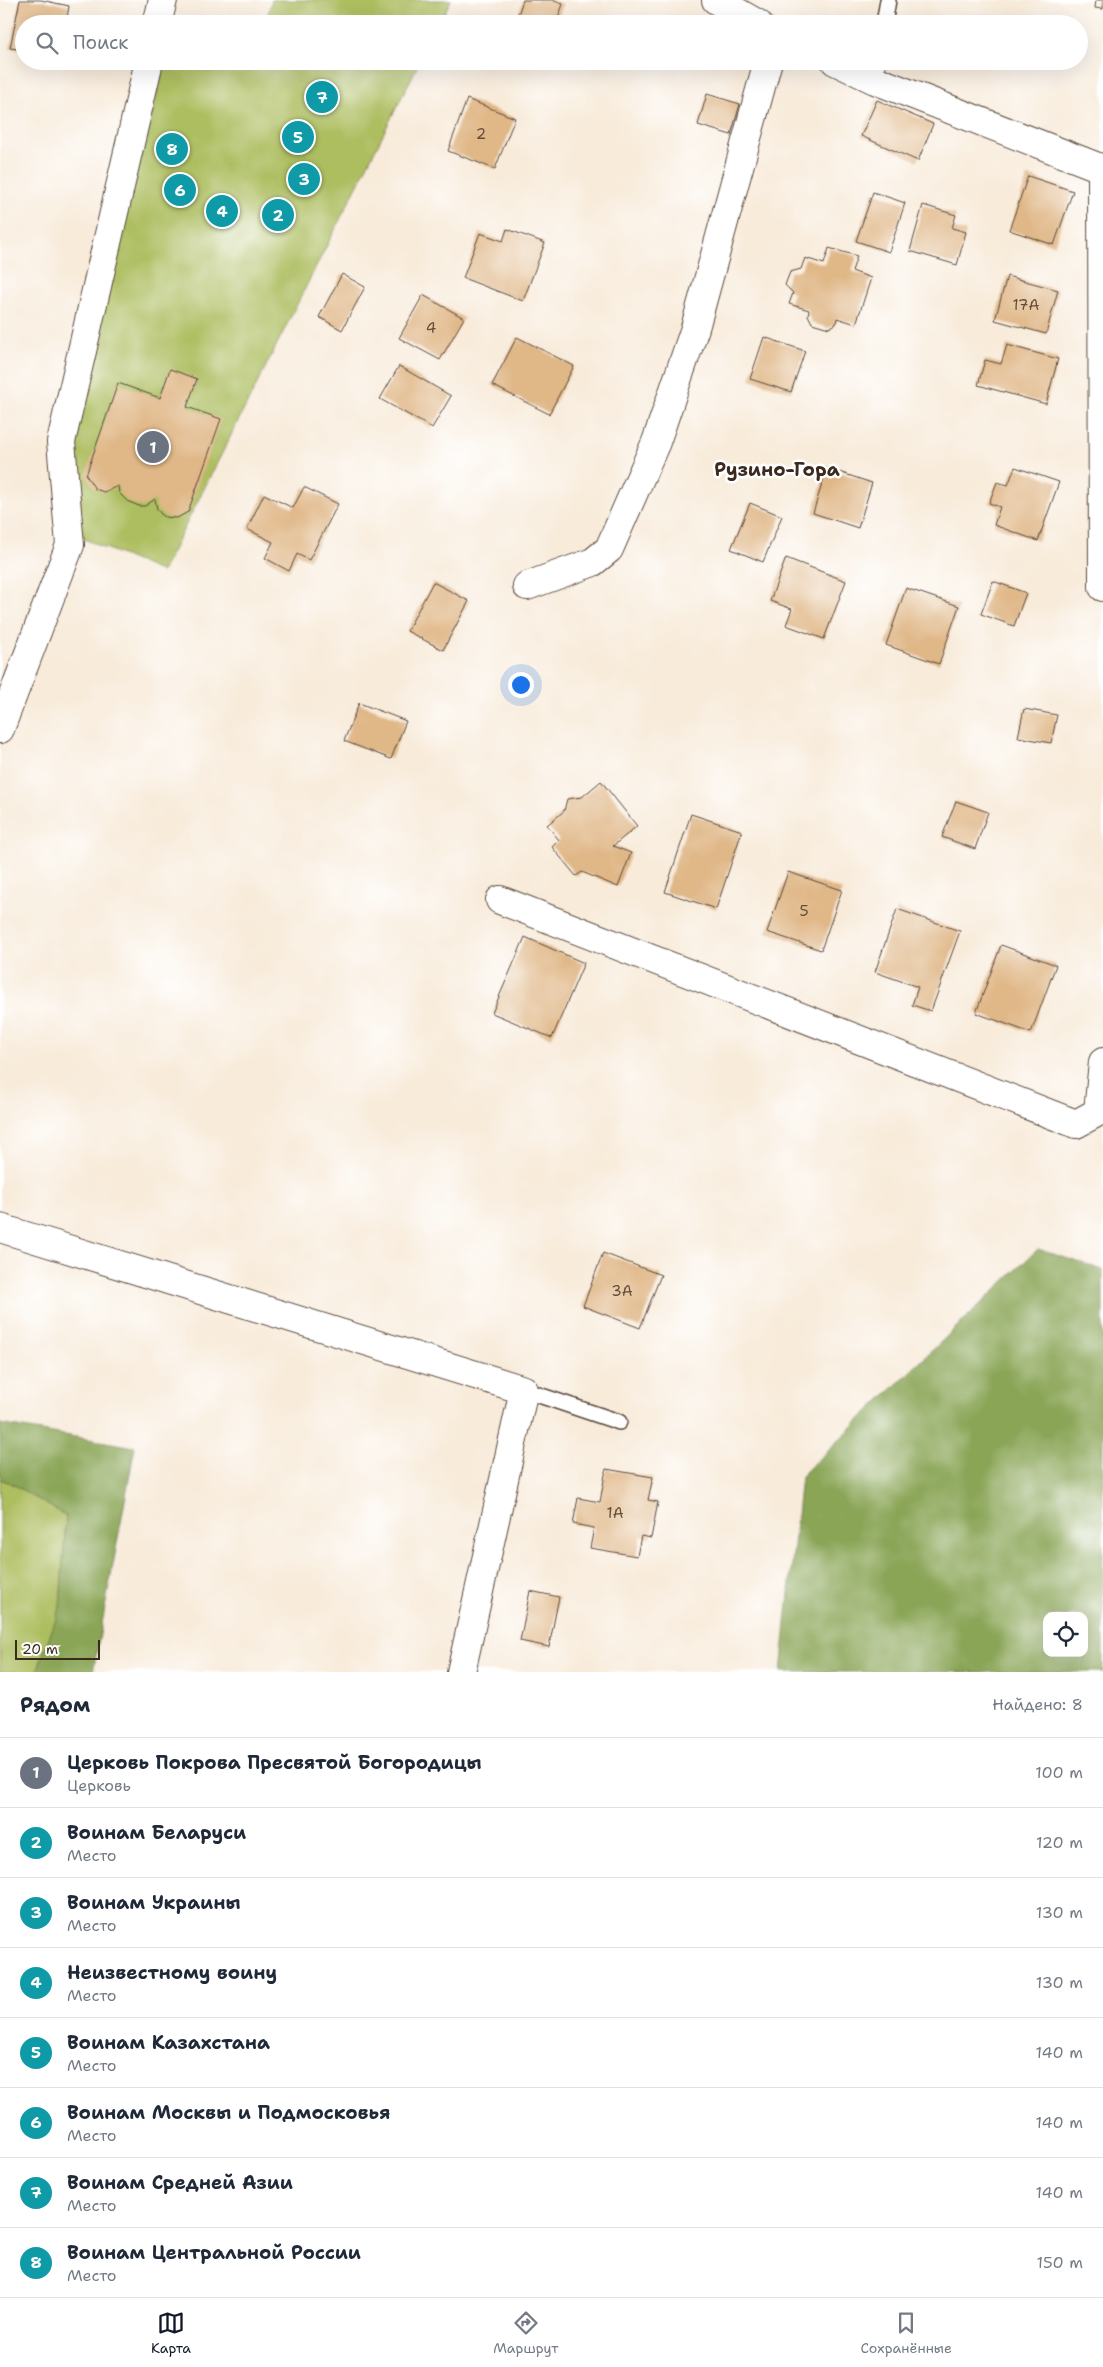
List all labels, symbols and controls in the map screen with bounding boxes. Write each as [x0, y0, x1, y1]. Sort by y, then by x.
search box [15, 15, 1088, 70]
icon: search [33, 29, 61, 57]
text: Поиск [73, 30, 128, 55]
pin: 7 [306, 78, 338, 116]
pin: 5 [282, 118, 314, 156]
house number: 2 [476, 124, 486, 144]
pin: 8 [156, 130, 188, 168]
pin: 3 [288, 160, 320, 198]
pin: 6 [164, 171, 196, 209]
pin: 4 [206, 192, 238, 230]
pin: 2 [262, 196, 294, 234]
house number: 17А [1013, 295, 1040, 315]
house number: 4 [426, 318, 436, 338]
pin: 1 [137, 428, 169, 466]
district label: Рузино-Гора [714, 457, 840, 482]
your location [508, 672, 534, 698]
house number: 5 [799, 901, 809, 921]
house number: 3А [611, 1281, 633, 1301]
house number: 1А [606, 1503, 624, 1523]
map controls [1043, 1612, 1088, 1657]
button: locate [1043, 1612, 1088, 1657]
scale bar [15, 1637, 100, 1660]
text: 20 m [22, 1640, 58, 1658]
text: Рядом [20, 1691, 90, 1719]
text: Найдено: 8 [992, 1694, 1083, 1715]
text: Церковь Покрова Пресвятой Богородицы [67, 1750, 482, 1775]
text: 1 [32, 1762, 40, 1783]
text: 100 m [1035, 1762, 1083, 1783]
text: Церковь [67, 1775, 131, 1796]
text: Воинам Беларуси [67, 1820, 246, 1845]
text: 2 [30, 1832, 42, 1853]
text: 120 m [1036, 1832, 1083, 1853]
text: Место [67, 1845, 117, 1866]
text: Воинам Украины [67, 1890, 240, 1915]
text: 3 [30, 1902, 42, 1923]
text: 130 m [1036, 1902, 1083, 1923]
text: Место [67, 1915, 117, 1936]
text: Неизвестному воину [67, 1960, 277, 1985]
text: 4 [30, 1972, 42, 1993]
text: 130 m [1036, 1972, 1083, 1993]
text: Место [67, 1985, 117, 2006]
text: Воинам Казахстана [67, 2030, 270, 2055]
text: 5 [31, 2042, 41, 2063]
text: 140 m [1036, 2042, 1083, 2063]
text: Место [67, 2055, 117, 2076]
text: Воинам Москвы и Подмосковья [67, 2100, 390, 2125]
text: 6 [30, 2112, 42, 2133]
text: 140 m [1036, 2112, 1083, 2133]
text: Место [67, 2125, 117, 2146]
text: Воинам Средней Азии [67, 2170, 293, 2195]
text: 7 [30, 2182, 42, 2203]
text: 140 m [1036, 2182, 1083, 2203]
text: Место [67, 2195, 117, 2216]
text: Воинам Центральной России [67, 2240, 361, 2265]
text: 8 [30, 2252, 42, 2273]
text: 150 m [1036, 2252, 1083, 2273]
text: Место [67, 2265, 117, 2286]
tab: Карта [151, 2309, 191, 2357]
tab: Маршрут [493, 2309, 558, 2357]
tab: Сохранённые [861, 2309, 952, 2357]

